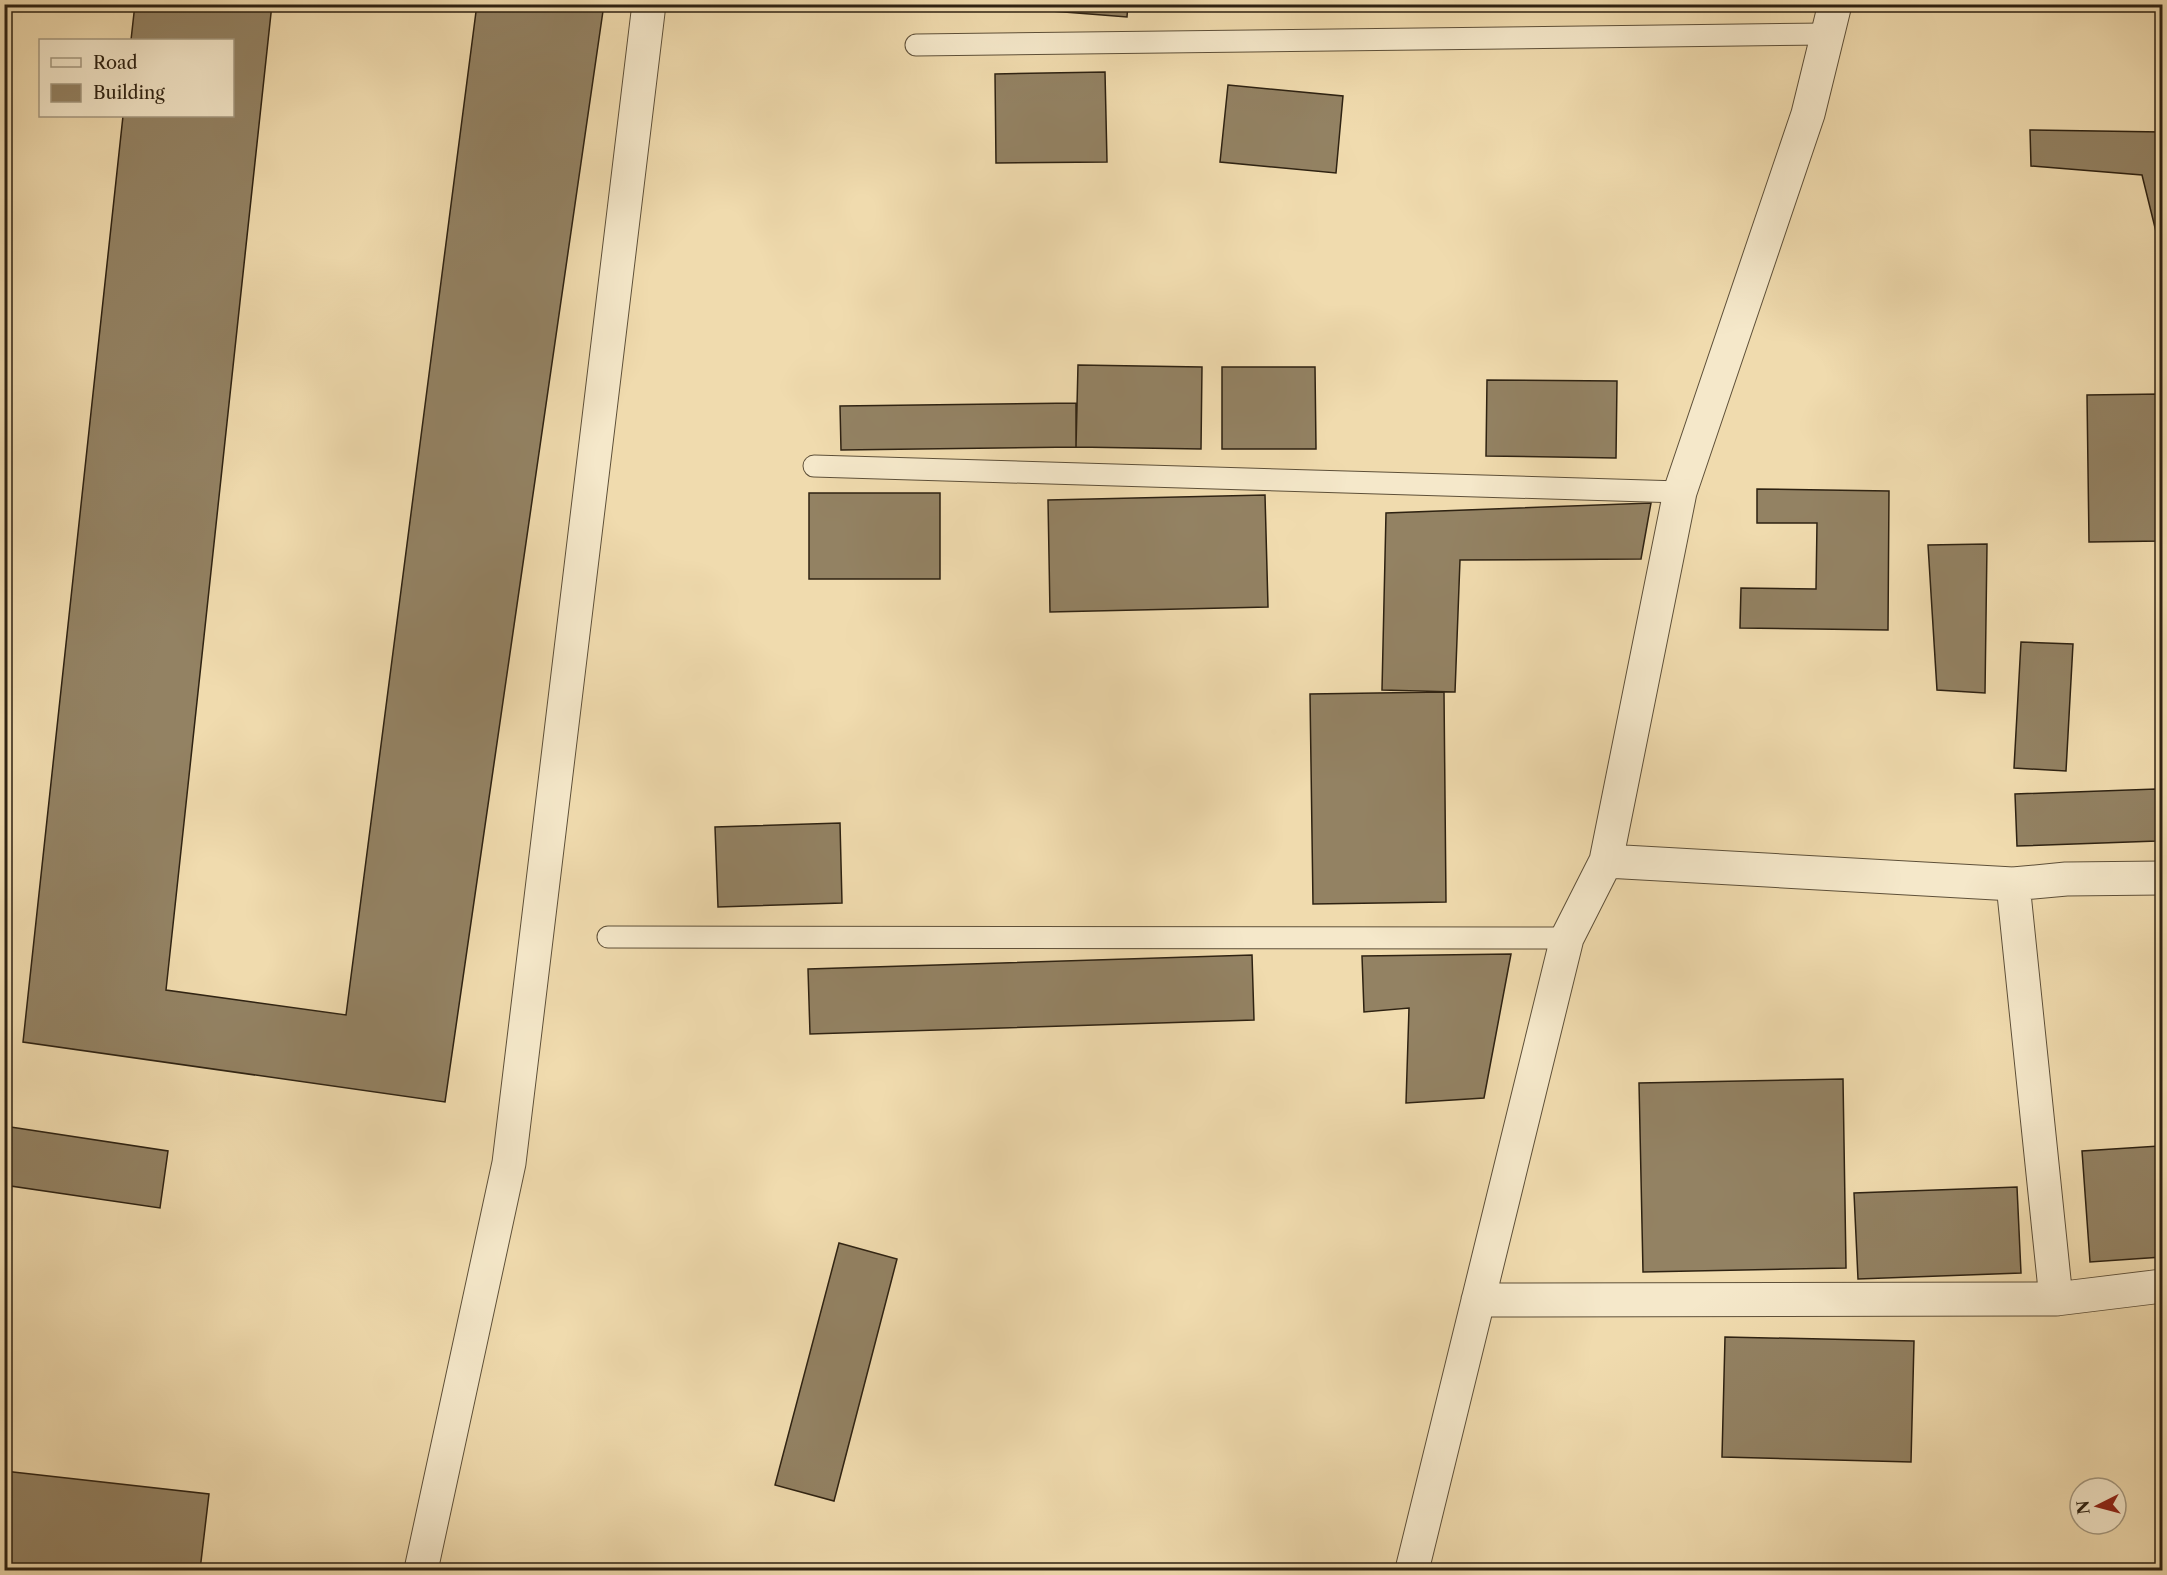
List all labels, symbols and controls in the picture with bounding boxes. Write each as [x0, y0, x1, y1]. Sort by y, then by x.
legend [39, 39, 234, 117]
text: Road [93, 52, 138, 74]
text: Building [93, 82, 165, 104]
north arrow [2068, 1476, 2128, 1536]
text: N [2072, 1500, 2094, 1516]

